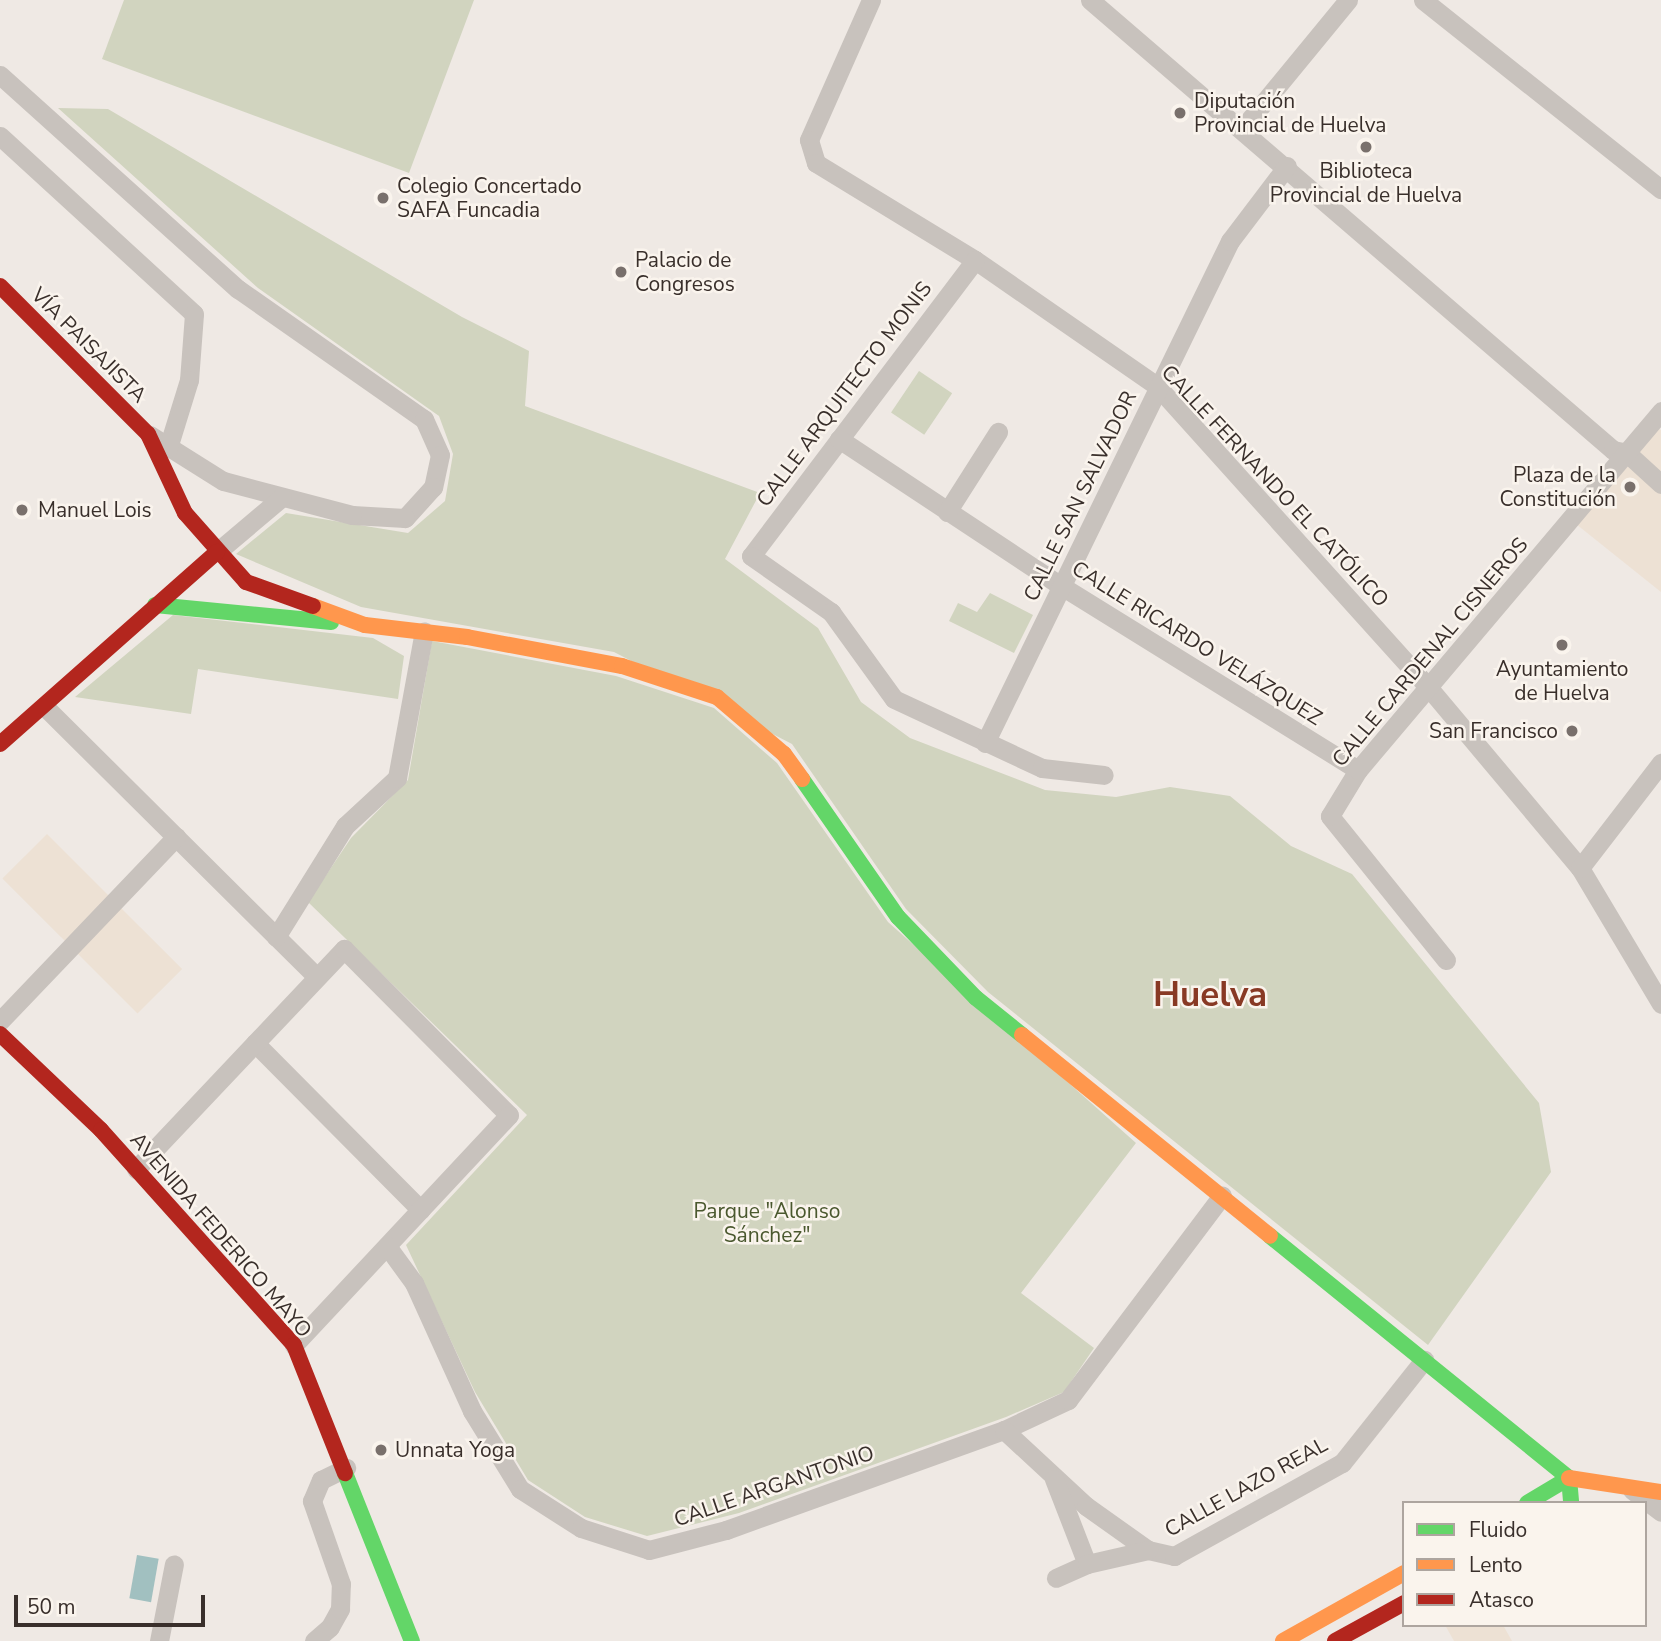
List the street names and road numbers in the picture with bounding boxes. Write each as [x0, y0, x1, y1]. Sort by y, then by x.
street label: CALLE ARQUITECTO MONIS [751, 276, 937, 512]
street label: VÍA PAISAJISTA [26, 282, 152, 408]
street label: CALLE FERNANDO EL CATÓLICO [1156, 360, 1394, 612]
street label: CALLE SAN SALVADOR [1018, 387, 1142, 605]
street label: CALLE CARDENAL CISNEROS [1327, 532, 1533, 772]
street label: CALLE RICARDO VELÁZQUEZ [1067, 555, 1327, 731]
street label: AVENIDA FEDERICO MAYO [125, 1127, 317, 1343]
street label: CALLE LAZO REAL [1160, 1432, 1332, 1542]
street label: CALLE ARGANTONIO [671, 1440, 877, 1532]

